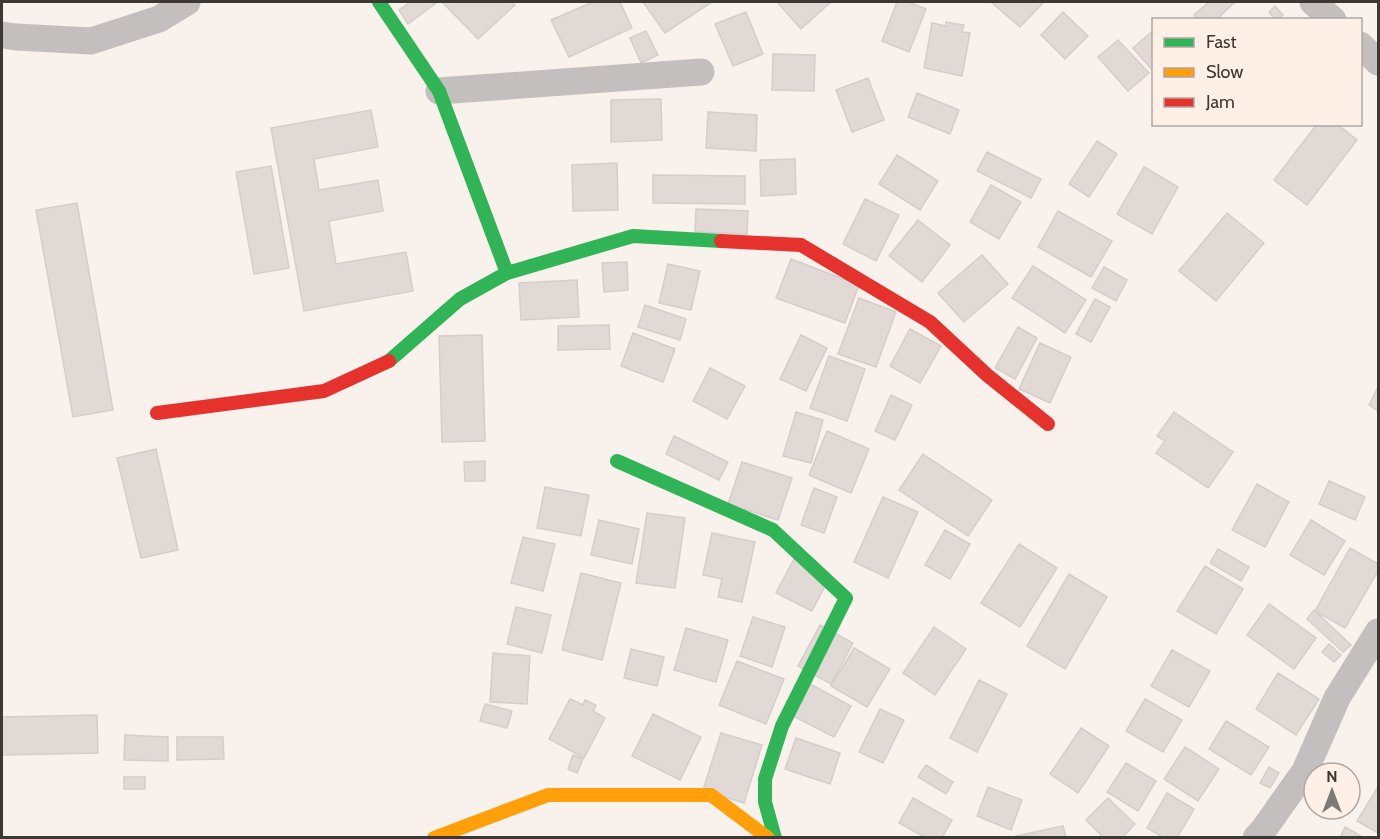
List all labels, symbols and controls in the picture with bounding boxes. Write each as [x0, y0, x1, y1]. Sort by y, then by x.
legend [1152, 18, 1362, 126]
text: Fast [1206, 31, 1237, 53]
text: Slow [1206, 61, 1243, 83]
text: Jam [1205, 91, 1235, 113]
north arrow [1302, 761, 1362, 821]
text: N [1326, 767, 1338, 786]

